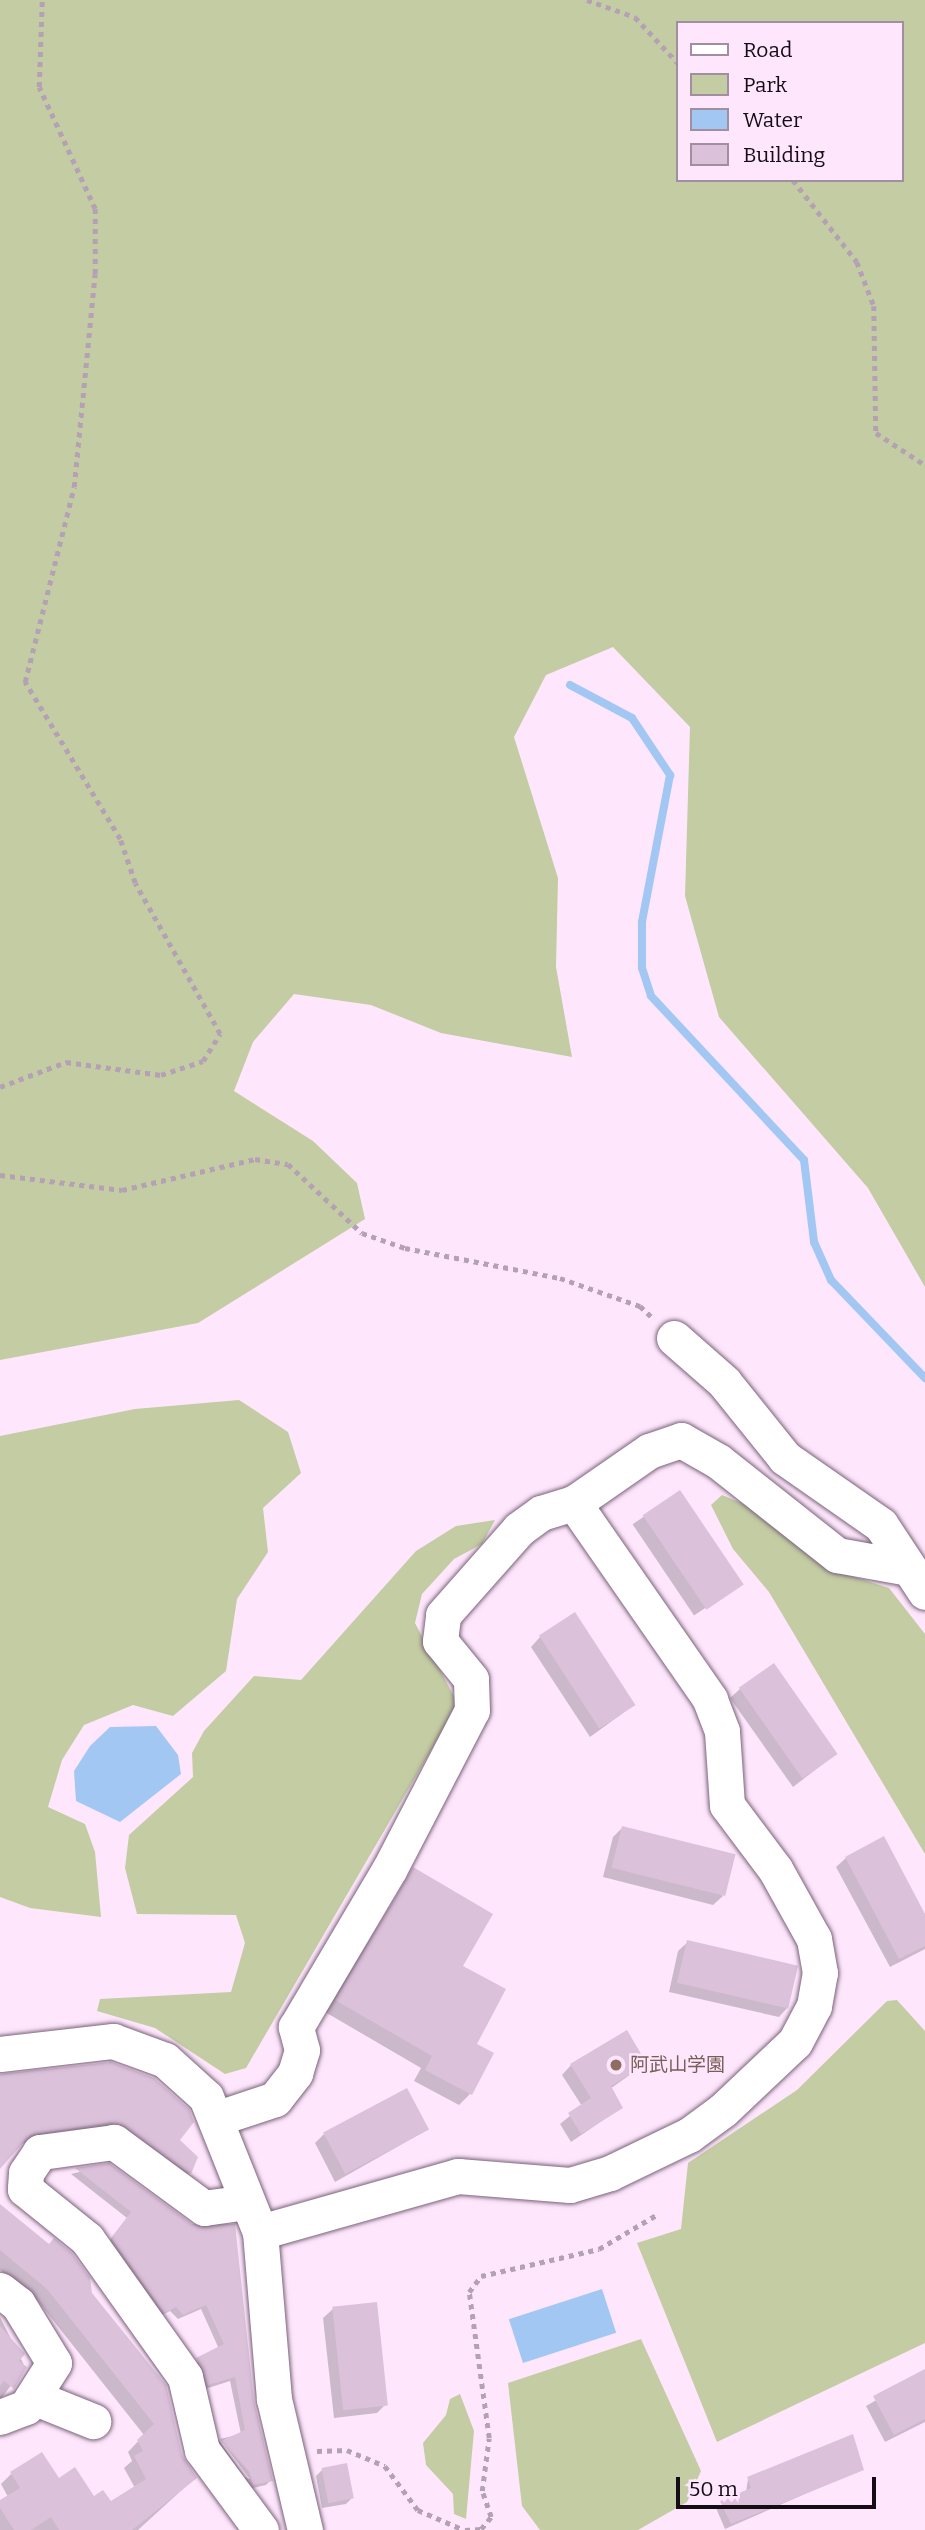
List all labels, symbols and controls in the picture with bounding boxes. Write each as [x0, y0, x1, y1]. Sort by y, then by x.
legend [676, 21, 904, 182]
text: Road [743, 37, 792, 63]
text: Park [743, 72, 787, 98]
text: Water [743, 107, 802, 133]
text: Building [743, 142, 825, 168]
place label: 阿武山学園 [630, 2054, 725, 2076]
marker: 阿武山学園 [608, 2057, 624, 2073]
scale bar [680, 2464, 880, 2508]
text: 50 m [689, 2476, 738, 2502]

